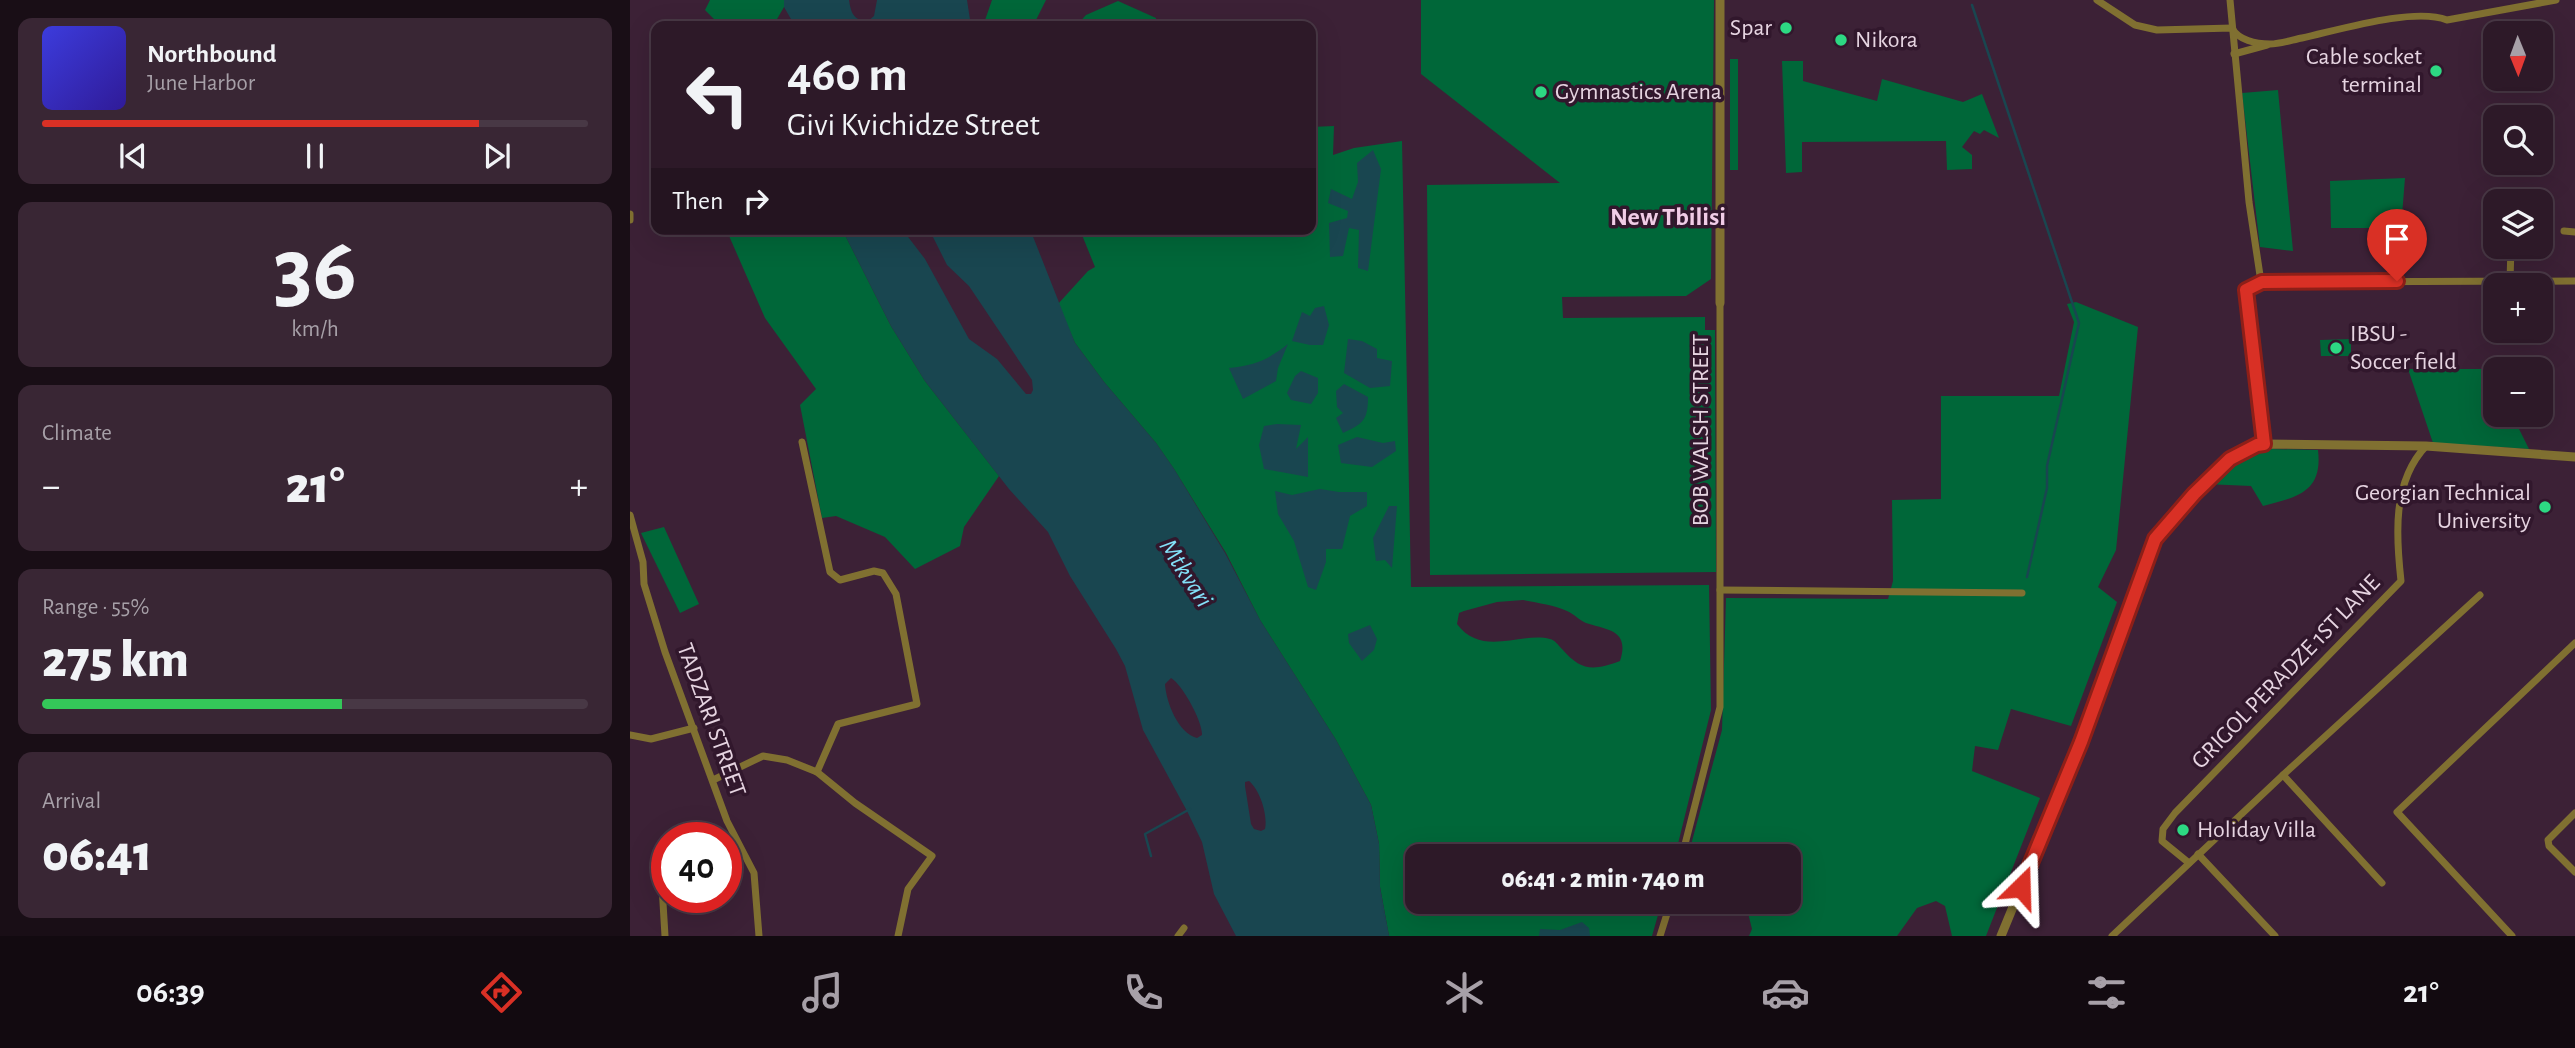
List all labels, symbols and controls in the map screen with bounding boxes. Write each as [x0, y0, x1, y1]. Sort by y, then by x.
place label: Spar [1730, 16, 1772, 40]
marker: Spar [1778, 20, 1794, 36]
north arrow [2483, 21, 2553, 91]
map controls [2483, 21, 2553, 427]
place label: Nikora [1855, 28, 1918, 52]
marker: Nikora [1833, 32, 1849, 48]
text: Northbound [147, 41, 276, 67]
place label: Cable socket terminal [2306, 45, 2422, 97]
icon: left [672, 49, 763, 140]
text: 460 m [787, 51, 908, 100]
marker: Cable socket terminal [2428, 63, 2444, 79]
text: June Harbor [147, 72, 255, 95]
place label: Gymnastics Arena [1555, 80, 1722, 104]
marker: Gymnastics Arena [1533, 84, 1549, 100]
button: search [2483, 105, 2553, 175]
text: Givi Kvichidze Street [787, 109, 1040, 141]
icon: previous [114, 137, 152, 175]
icon: pause [296, 137, 334, 175]
icon: next [478, 137, 516, 175]
icon: right [737, 182, 775, 220]
text: Then [672, 188, 723, 214]
button: layers [2483, 189, 2553, 259]
district label: New Tbilisi [1610, 204, 1726, 230]
pin [2367, 209, 2427, 281]
icon: arrive [2378, 220, 2416, 258]
text: 36 [273, 225, 357, 316]
button: + [2483, 273, 2553, 343]
text: km/h [291, 318, 339, 341]
place label: IBSU - Soccer field [2350, 322, 2457, 374]
street label: BOB WALSH STREET [1689, 334, 1713, 526]
marker: IBSU - Soccer field [2328, 340, 2344, 356]
button: − [2483, 357, 2553, 427]
text: Climate [42, 422, 112, 445]
text: 21° [285, 460, 345, 512]
text: − [42, 468, 60, 506]
text: + [570, 468, 588, 506]
place label: Georgian Technical University [2355, 481, 2531, 533]
marker: Georgian Technical University [2537, 499, 2553, 515]
water label: Mtkvari [1155, 534, 1218, 612]
street label: GRIGOL PERADZE 1ST LANE [2187, 570, 2385, 773]
text: Range · 55% [42, 596, 149, 619]
text: 275 km [42, 634, 189, 686]
street label: TADZARI STREET [672, 640, 750, 800]
text: Arrival [42, 790, 101, 813]
place label: Holiday Villa [2197, 818, 2316, 842]
speed limit sign: 40 [651, 822, 742, 913]
marker: Holiday Villa [2175, 822, 2191, 838]
text: 06:41 [42, 828, 152, 880]
position arrow [1984, 850, 2058, 924]
text: 06:41 · 2 min · 740 m [1501, 866, 1705, 892]
icon: directions [477, 968, 526, 1017]
icon: music [798, 968, 847, 1017]
icon: phone [1119, 968, 1168, 1017]
icon: climate [1440, 968, 1489, 1017]
icon: car [1761, 968, 1810, 1017]
icon: filters [2082, 968, 2131, 1017]
text: 06:39 [136, 976, 205, 1008]
text: 21° [2403, 976, 2439, 1008]

